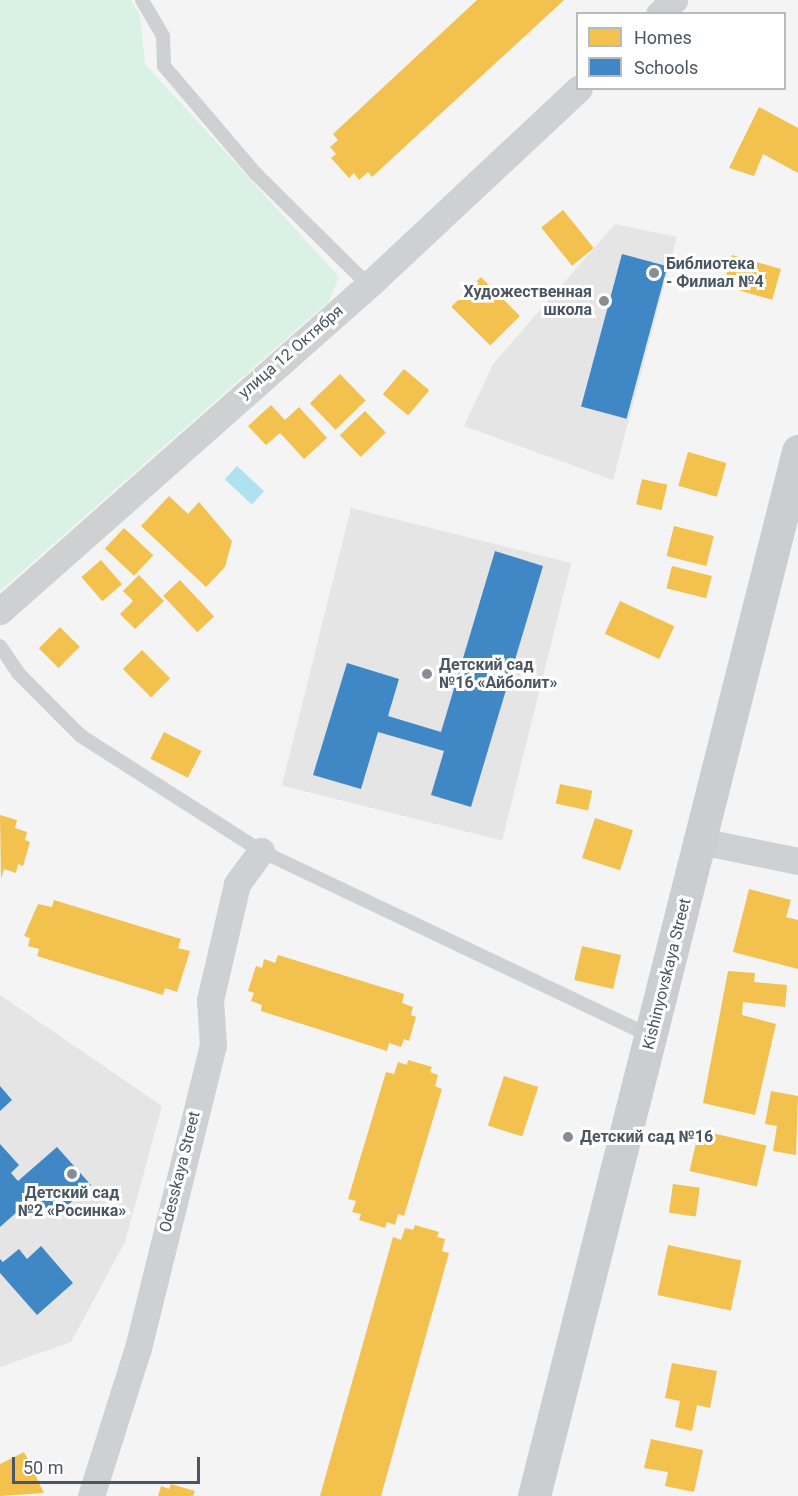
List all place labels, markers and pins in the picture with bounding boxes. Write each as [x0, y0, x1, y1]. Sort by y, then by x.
place label: Библиотека - Филиал №4 [666, 254, 764, 292]
marker: Библиотека - Филиал №4 [647, 266, 661, 280]
place label: Художественная школа [463, 282, 592, 320]
marker: Художественная школа [597, 294, 611, 308]
place label: Детский сад №16 «Айболит» [439, 655, 557, 693]
marker: Детский сад №16 «Айболит» [420, 667, 434, 681]
place label: Детский сад №16 [580, 1127, 713, 1147]
marker: Детский сад №16 [561, 1130, 575, 1144]
marker: Детский сад №2 «Росинка» [65, 1167, 79, 1181]
place label: Детский сад №2 «Росинка» [18, 1183, 126, 1221]

